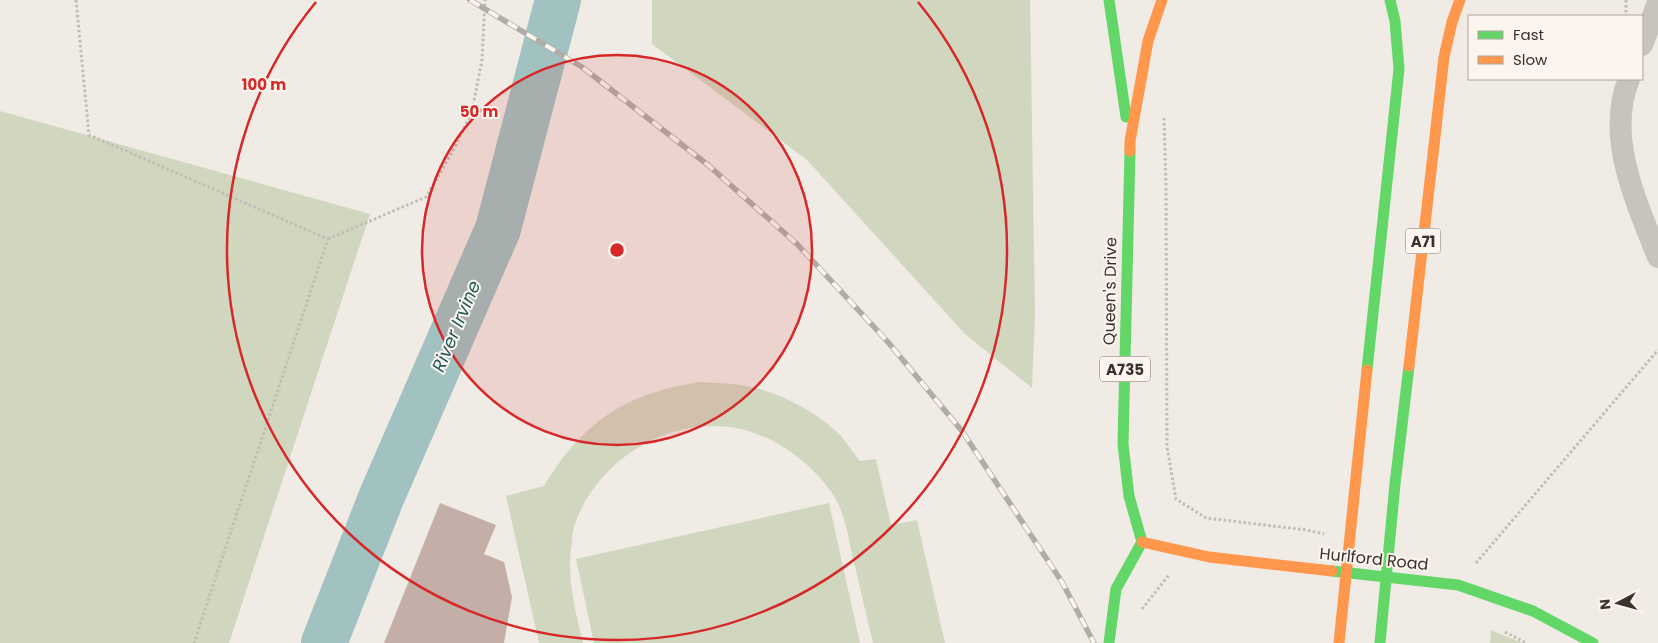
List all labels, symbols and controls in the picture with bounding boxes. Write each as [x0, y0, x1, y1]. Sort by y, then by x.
legend [1468, 15, 1643, 80]
text: Fast [1513, 24, 1544, 45]
text: Slow [1513, 49, 1548, 70]
text: 100 m [242, 74, 286, 95]
text: 50 m [460, 101, 498, 122]
road number: A71 [1406, 228, 1440, 254]
street label: Queen's Drive [1098, 237, 1122, 345]
centre of rings [608, 241, 626, 259]
water label: River Irvine [426, 276, 486, 376]
road number: A735 [1100, 356, 1150, 382]
street label: Hurlford Road [1318, 542, 1430, 576]
north arrow [1593, 578, 1643, 628]
text: N [1595, 598, 1616, 611]

